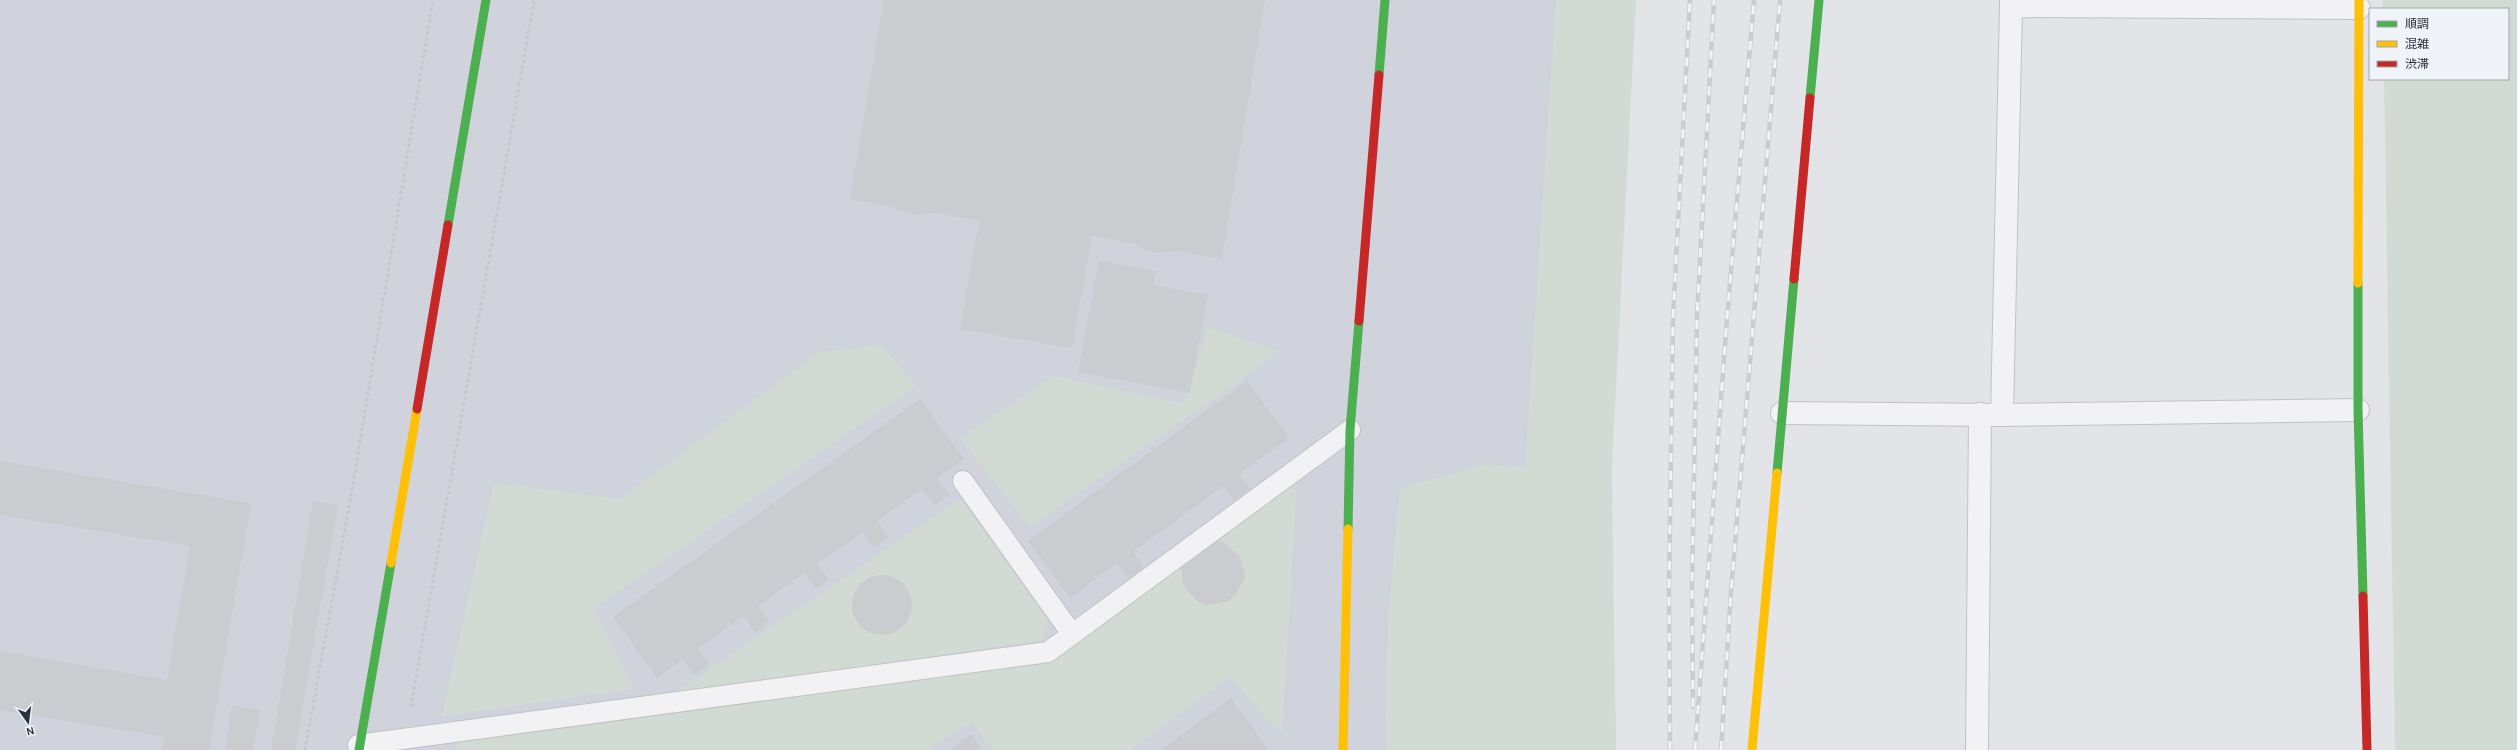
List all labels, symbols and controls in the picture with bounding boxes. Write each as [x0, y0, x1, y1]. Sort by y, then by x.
legend [2369, 8, 2509, 80]
text: 順調 [2405, 17, 2429, 31]
text: 混雑 [2405, 37, 2429, 51]
text: 渋滞 [2405, 57, 2429, 71]
north arrow [8, 702, 48, 742]
text: N [25, 724, 36, 738]

